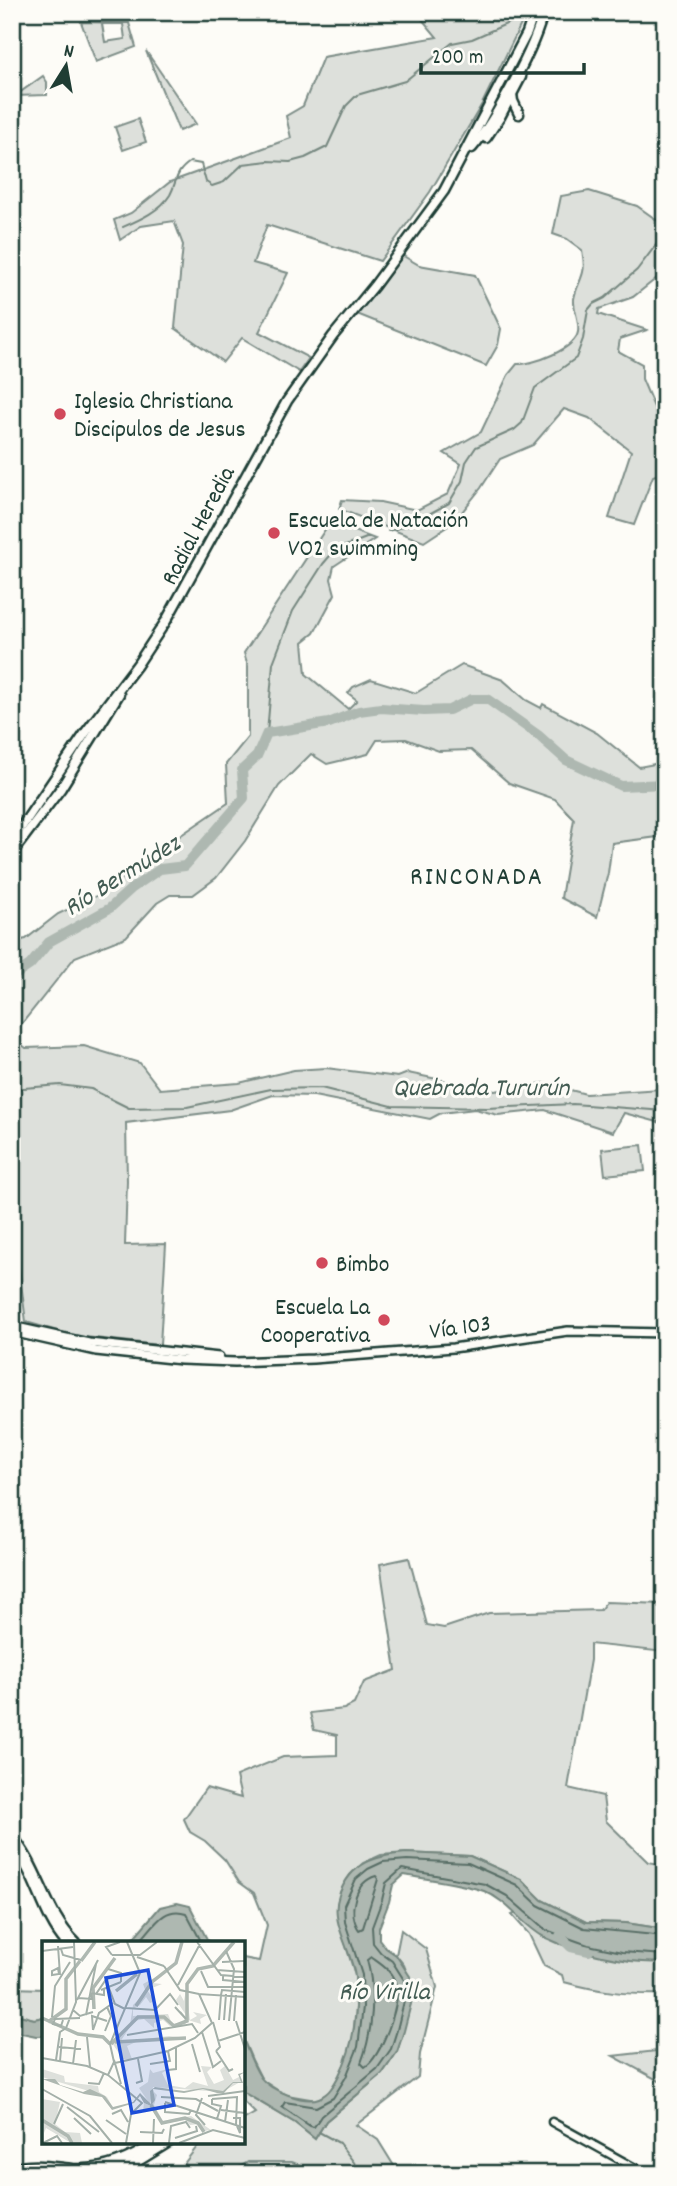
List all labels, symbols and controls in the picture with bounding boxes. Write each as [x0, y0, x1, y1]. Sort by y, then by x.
north arrow [32, 32, 102, 102]
scale bar [421, 32, 584, 76]
text: N [61, 39, 76, 67]
text: 200 m [432, 44, 483, 74]
place label: Iglesia Christiana Discipulos de Jesus [74, 386, 245, 448]
marker: Iglesia Christiana Discipulos de Jesus [52, 406, 68, 422]
street label: Radial Heredia [154, 460, 246, 592]
place label: Escuela de Natación VO2 swimming [288, 505, 468, 567]
marker: Escuela de Natación VO2 swimming [266, 525, 282, 541]
water label: Río Bermúdez [58, 826, 189, 927]
district label: RINCONADA [410, 860, 544, 897]
water label: Quebrada Tururún [393, 1071, 570, 1108]
place label: Bimbo [336, 1249, 389, 1283]
marker: Bimbo [314, 1255, 330, 1271]
place label: Escuela La Cooperativa [260, 1292, 371, 1354]
street label: Vía 103 [427, 1308, 493, 1350]
marker: Escuela La Cooperativa [376, 1312, 392, 1328]
inset map [42, 1941, 245, 2144]
water label: Río Virilla [338, 1975, 431, 2012]

